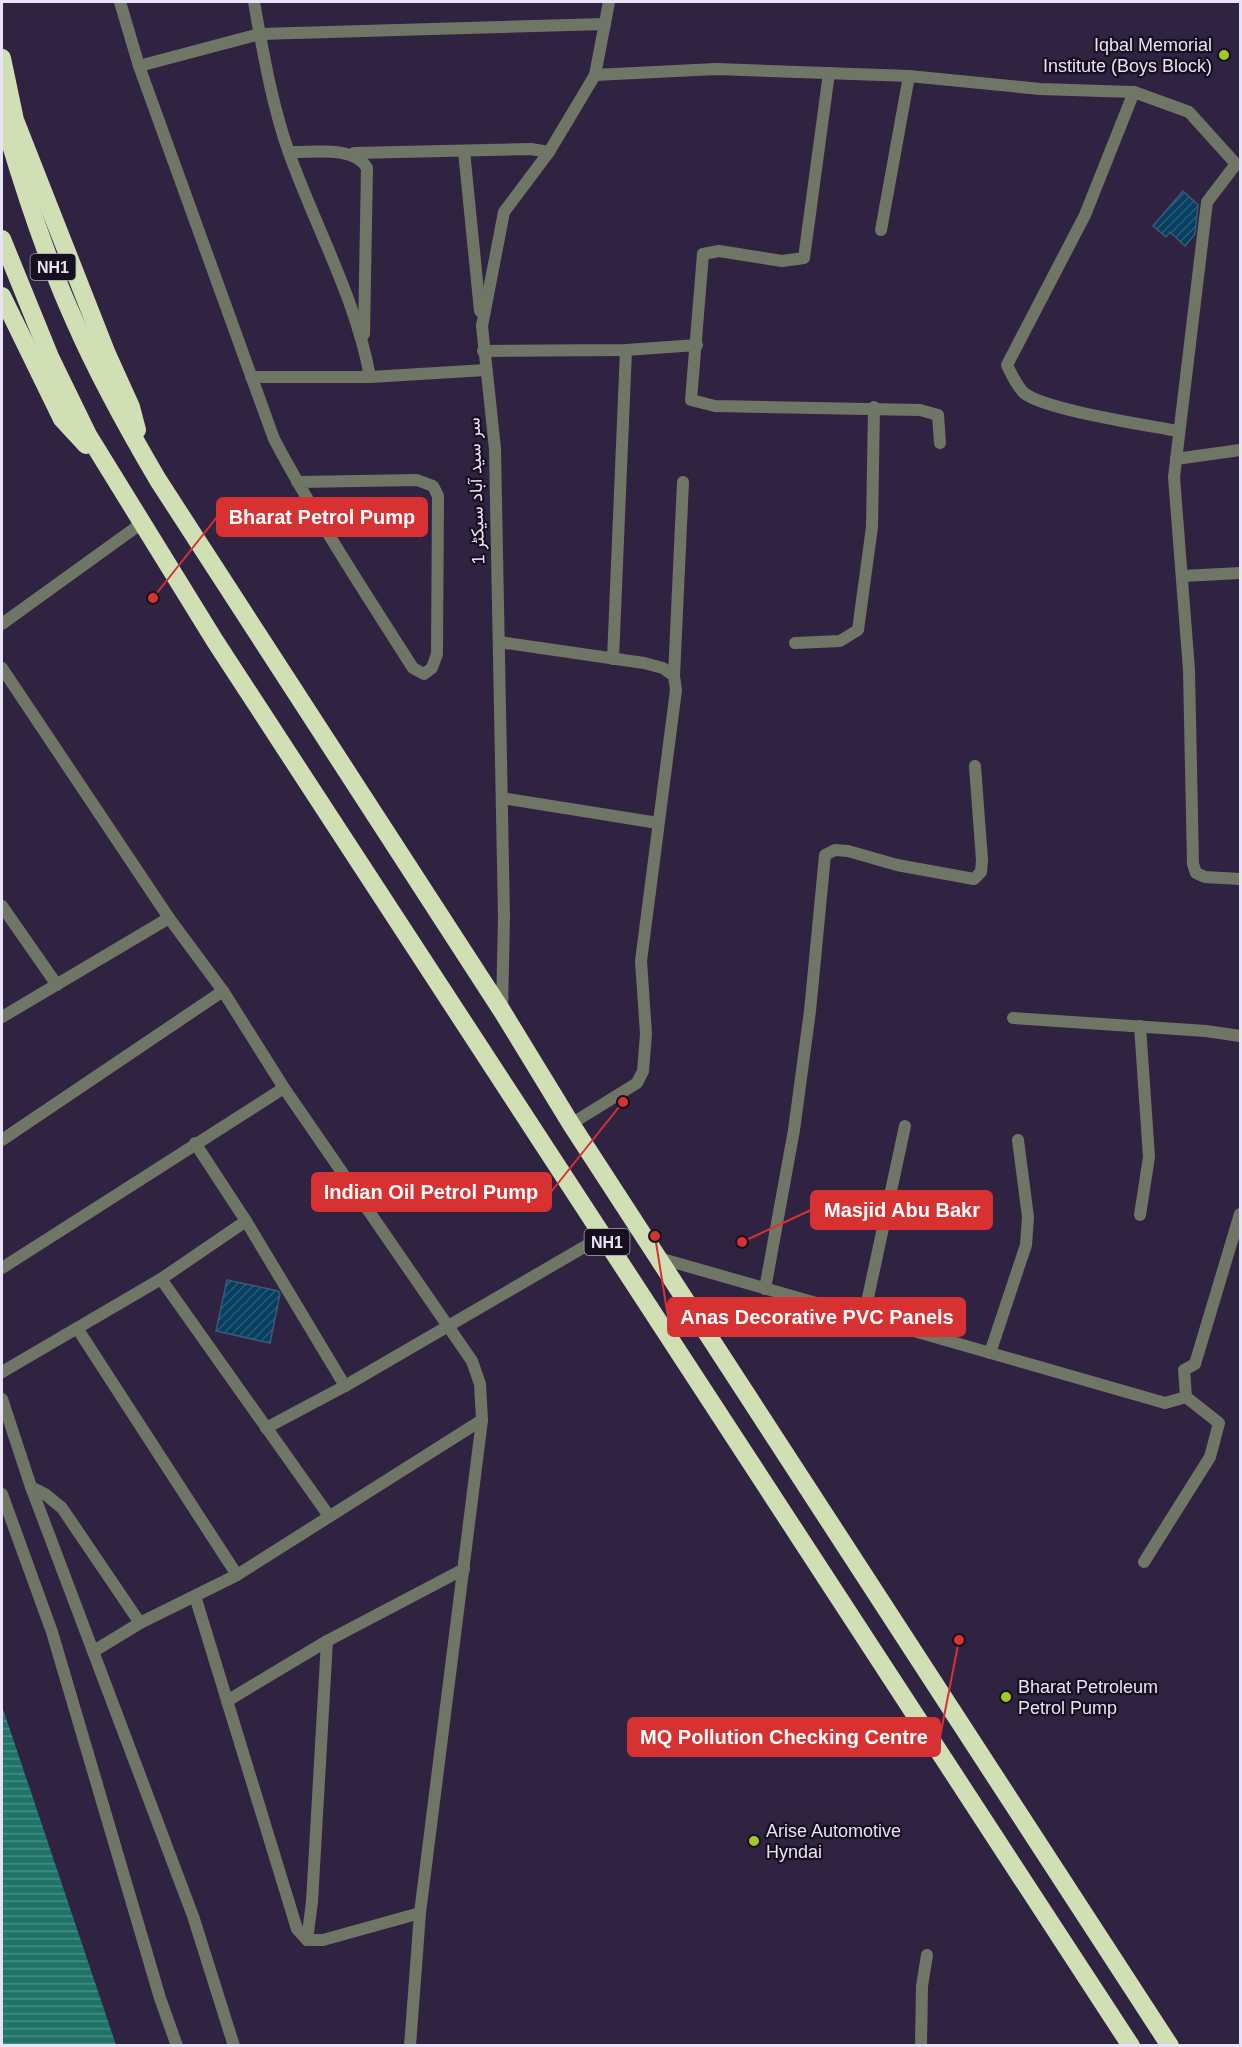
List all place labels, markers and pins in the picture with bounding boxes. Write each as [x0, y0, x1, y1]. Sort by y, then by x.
place label: Iqbal Memorial Institute (Boys Block) [1043, 35, 1212, 76]
marker: Iqbal Memorial Institute (Boys Block) [1217, 48, 1231, 62]
callout: Bharat Petrol Pump [217, 498, 427, 536]
callout: Indian Oil Petrol Pump [312, 1173, 551, 1211]
callout: Masjid Abu Bakr [811, 1191, 992, 1229]
callout: Anas Decorative PVC Panels [668, 1298, 965, 1336]
place label: Bharat Petroleum Petrol Pump [1018, 1677, 1158, 1718]
marker: Bharat Petroleum Petrol Pump [999, 1690, 1013, 1704]
callout: MQ Pollution Checking Centre [628, 1718, 940, 1756]
place label: Arise Automotive Hyndai [766, 1821, 901, 1862]
marker: Arise Automotive Hyndai [747, 1834, 761, 1848]

